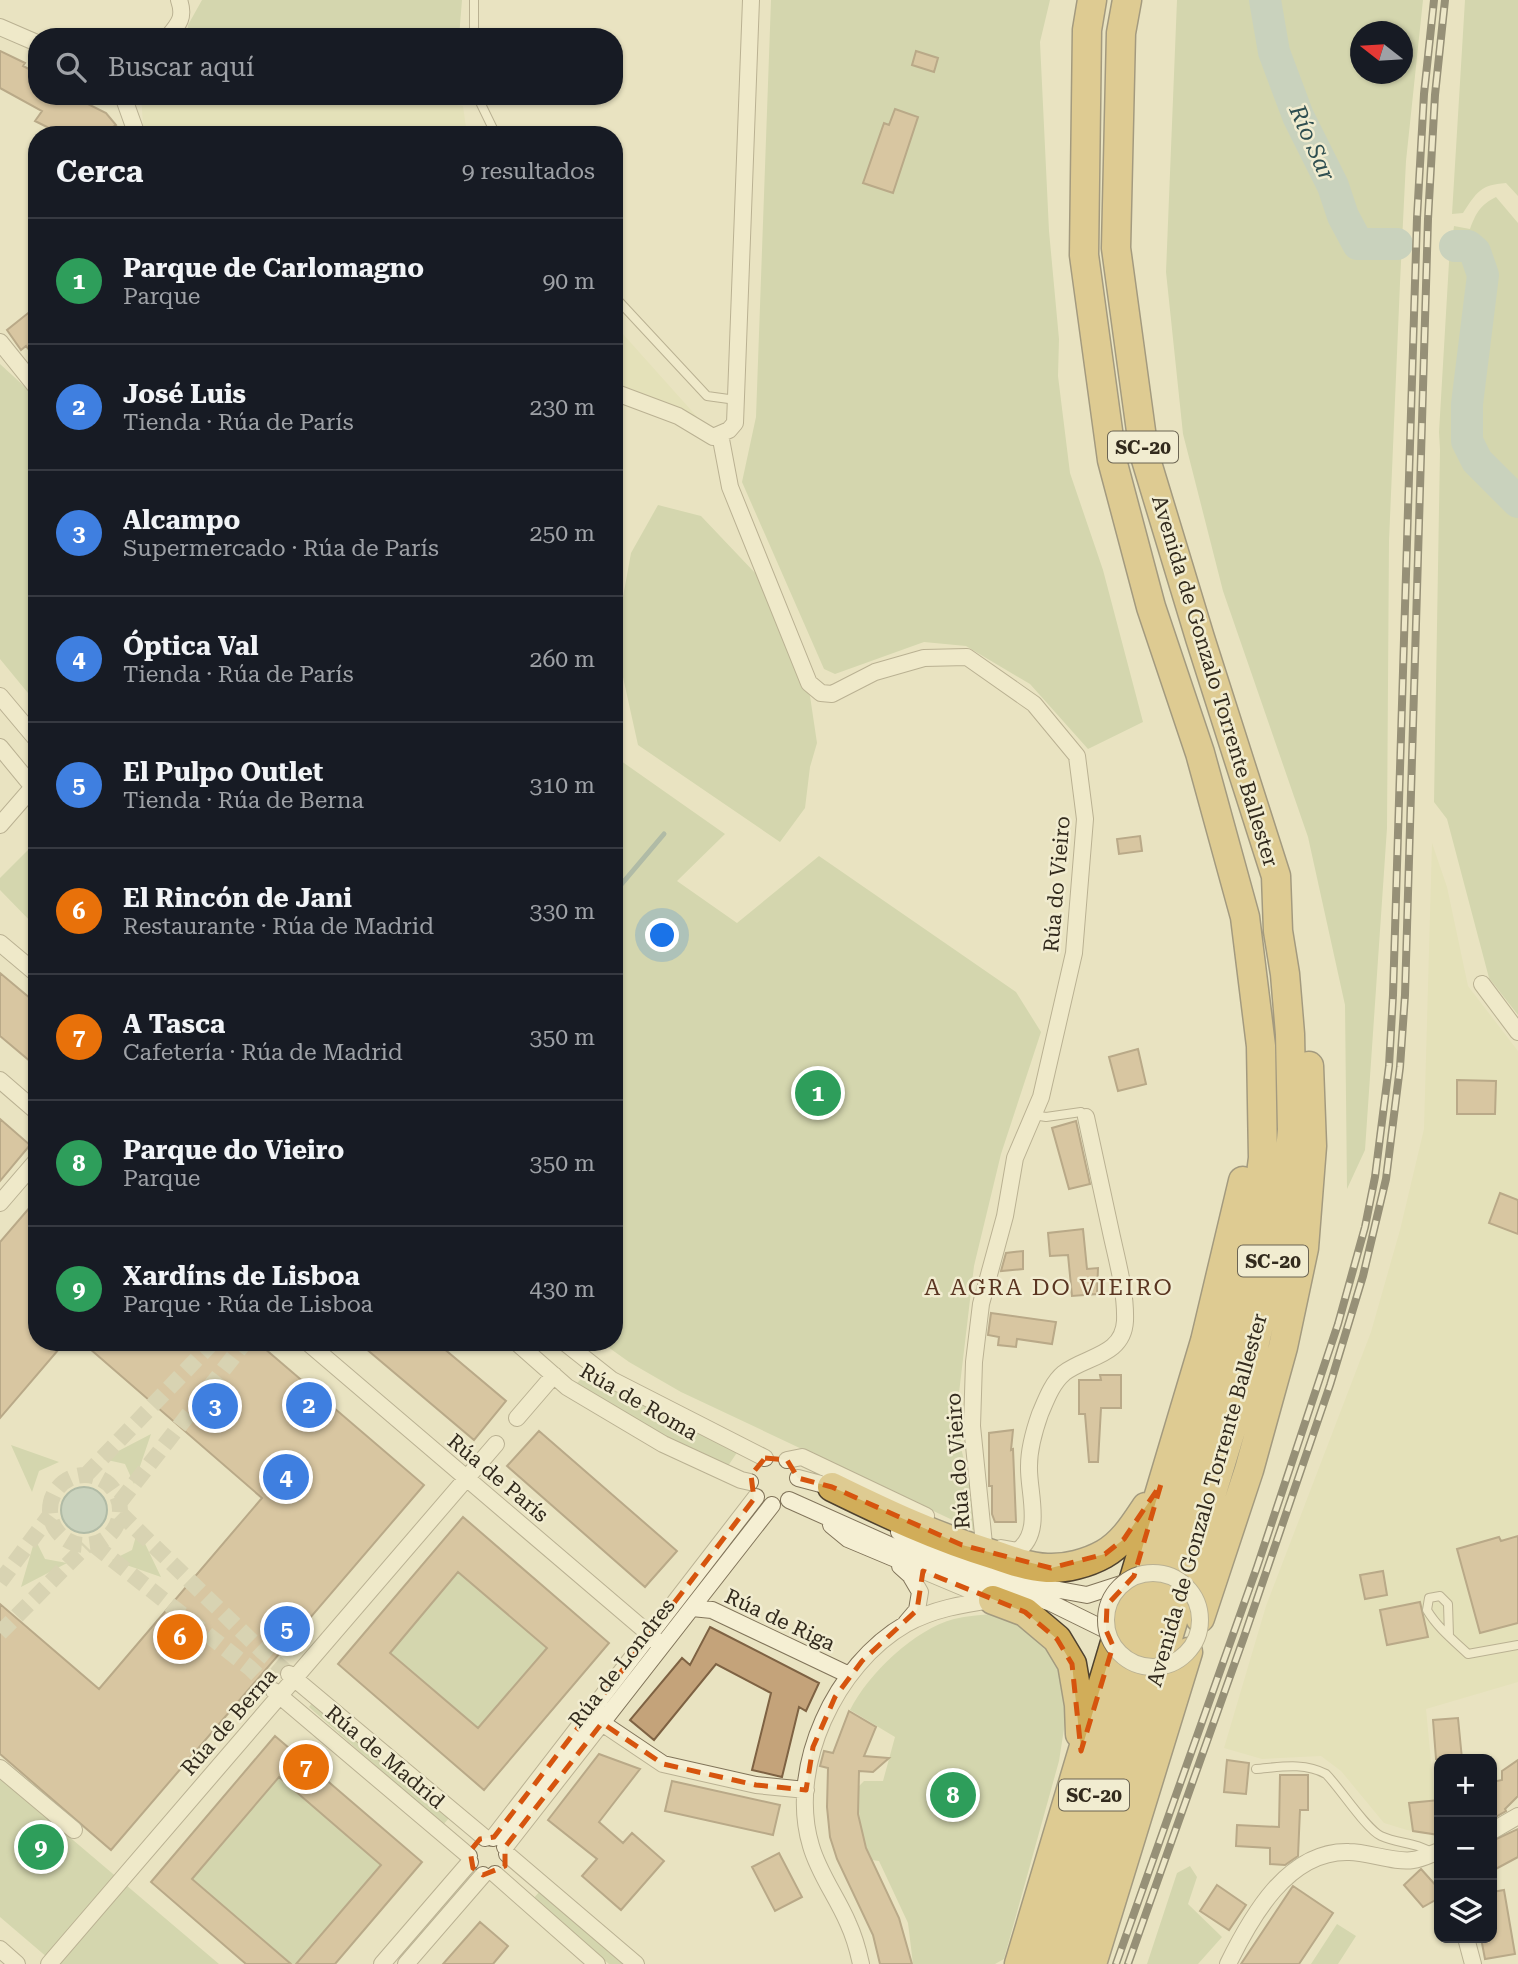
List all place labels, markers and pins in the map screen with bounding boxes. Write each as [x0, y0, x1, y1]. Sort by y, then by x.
pin: 1 [795, 1067, 841, 1119]
pin: 2 [286, 1379, 332, 1431]
pin: 3 [192, 1380, 238, 1432]
pin: 4 [263, 1451, 309, 1503]
pin: 5 [264, 1603, 310, 1655]
pin: 6 [157, 1611, 203, 1663]
pin: 7 [283, 1741, 329, 1793]
pin: 8 [930, 1769, 976, 1821]
pin: 9 [18, 1821, 64, 1873]

